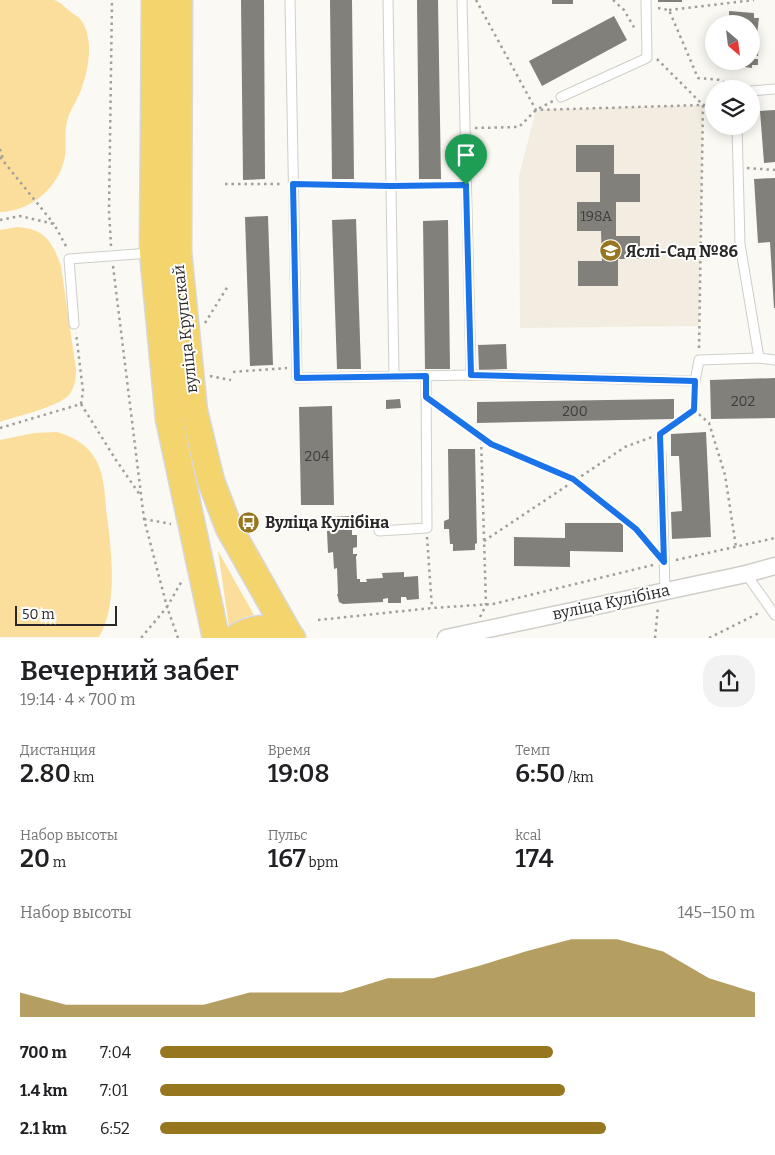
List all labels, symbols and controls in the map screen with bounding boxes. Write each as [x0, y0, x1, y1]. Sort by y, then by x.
north arrow [705, 15, 760, 70]
map controls [705, 15, 760, 135]
button: layers [705, 80, 760, 135]
pin [445, 134, 487, 185]
icon: arrive [452, 141, 480, 169]
house number: 198А [580, 208, 612, 225]
school or university icon: Яслі-Сад №86 [598, 239, 622, 263]
place label: Яслі-Сад №86 [626, 242, 739, 261]
street label: вуліца Крупскай [169, 264, 201, 394]
house number: 202 [731, 393, 755, 410]
house number: 200 [562, 403, 588, 420]
house number: 204 [305, 448, 329, 465]
bus stop icon: Вуліца Кулібіна [237, 510, 261, 534]
place label: Вуліца Кулібіна [265, 513, 389, 532]
street label: вуліца Кулібіна [551, 580, 672, 624]
scale bar [15, 602, 118, 626]
text: 50 m [22, 606, 55, 623]
text: Вечерний забег [20, 654, 239, 687]
button: share [703, 655, 755, 707]
text: 19:14 · 4 × 700 m [20, 690, 135, 709]
text: Дистанция [20, 742, 96, 759]
text: Время [268, 742, 311, 759]
text: Темп [515, 742, 550, 759]
text: 2.80 [20, 759, 71, 789]
text: 19:08 [268, 759, 330, 789]
text: 6:50 [515, 759, 565, 789]
text: km [71, 769, 94, 786]
text: /km [565, 769, 594, 786]
text: Набор высоты [20, 827, 118, 844]
text: Пульс [268, 827, 308, 844]
text: kcal [515, 827, 541, 844]
text: 20 [20, 844, 50, 874]
text: 167 [268, 844, 306, 874]
text: 174 [515, 844, 554, 874]
text: m [50, 854, 66, 871]
text: bpm [306, 854, 338, 871]
text: Набор высоты [20, 903, 132, 922]
text: 145–150 m [678, 903, 755, 922]
text: 700 m [20, 1043, 67, 1062]
text: 7:04 [100, 1043, 131, 1062]
text: 1.4 km [20, 1081, 68, 1100]
text: 7:01 [100, 1081, 128, 1100]
text: 2.1 km [20, 1119, 67, 1138]
text: 6:52 [100, 1119, 130, 1138]

